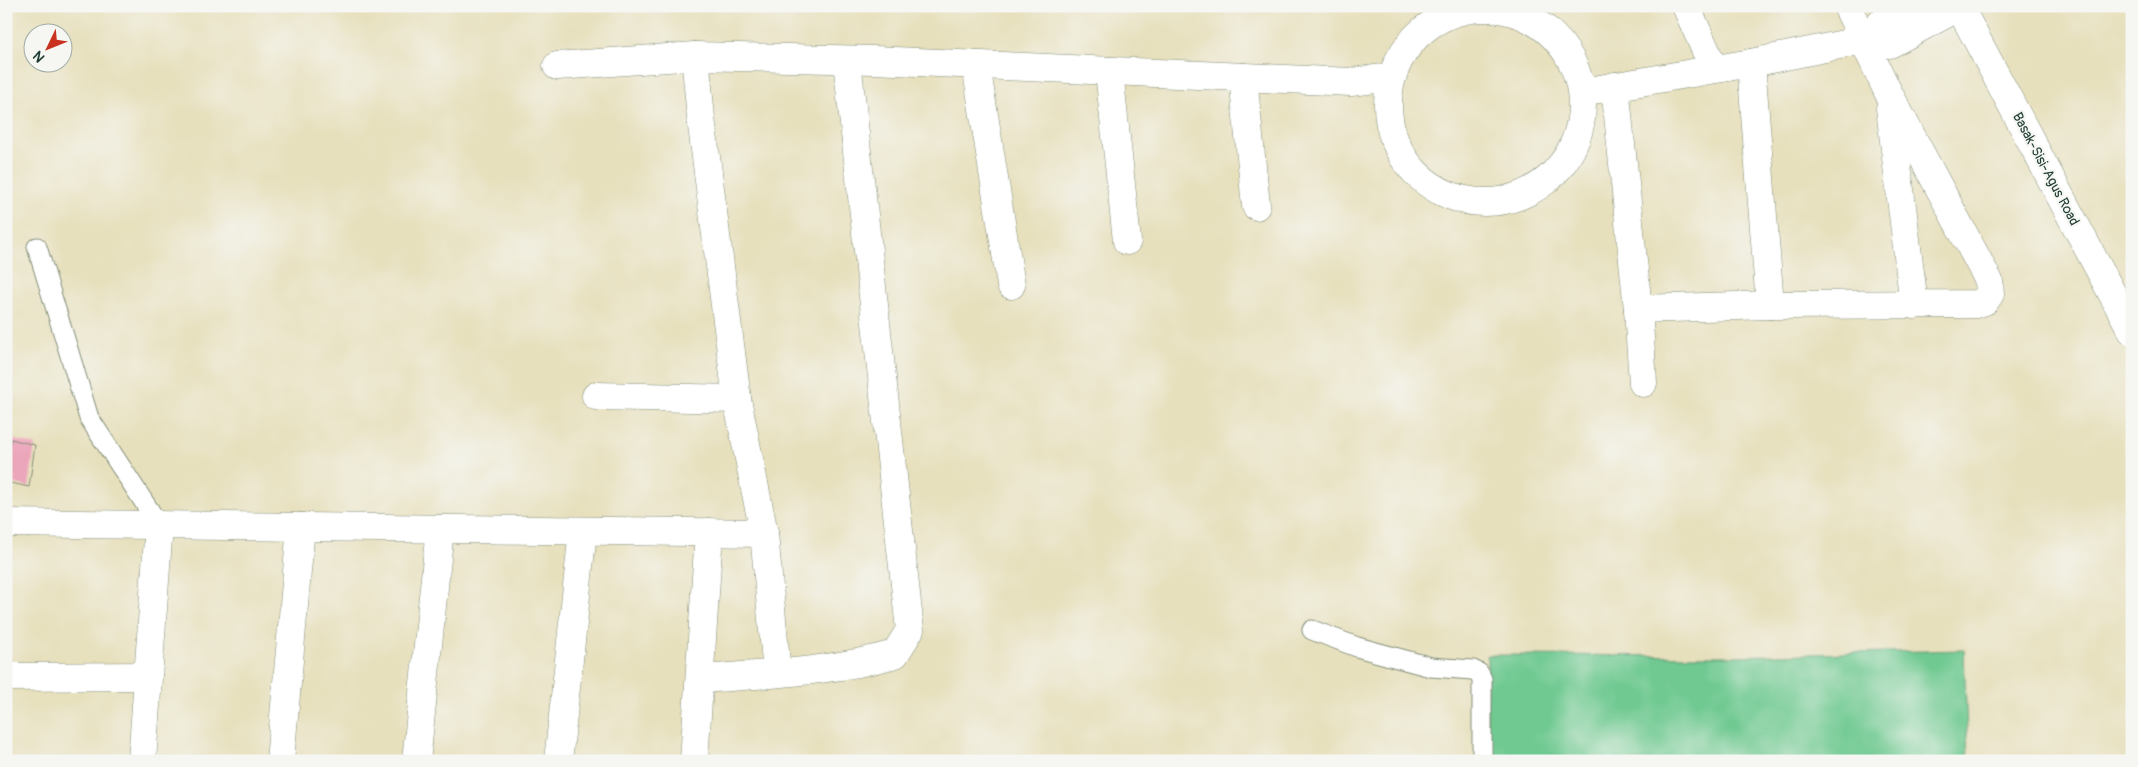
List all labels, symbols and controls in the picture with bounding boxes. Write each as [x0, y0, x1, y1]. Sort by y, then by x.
north arrow [22, 22, 72, 72]
text: N [29, 47, 48, 66]
street label: Basak-Sisi-Agus Road [2009, 109, 2083, 229]

